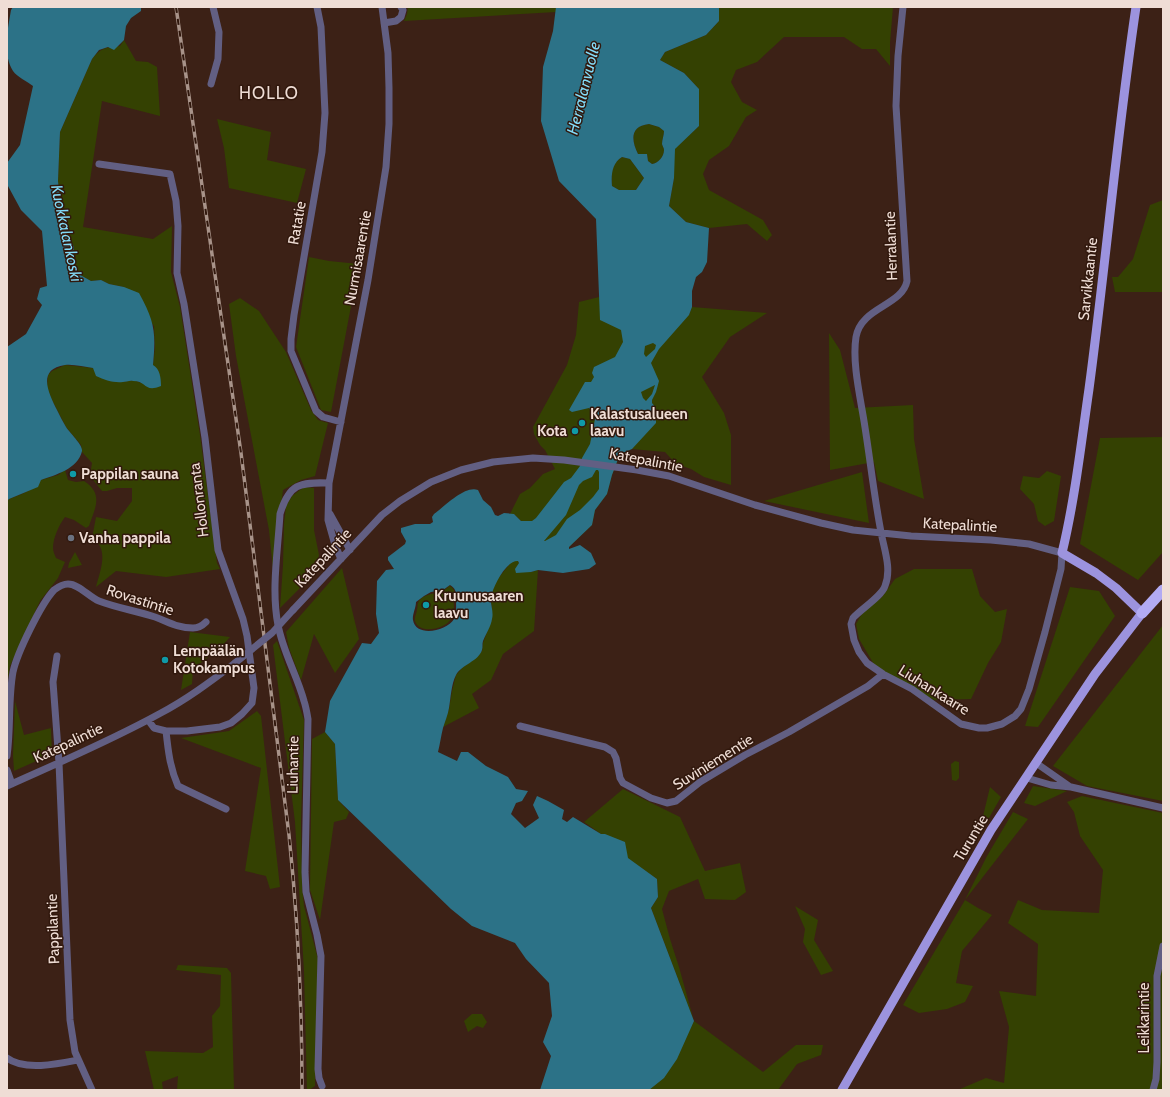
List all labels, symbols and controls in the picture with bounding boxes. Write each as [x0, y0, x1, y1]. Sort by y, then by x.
water label: Herralanvuolle [563, 40, 604, 136]
district label: HOLLO [239, 83, 299, 103]
water label: Kuokkalankoski [47, 183, 86, 284]
street label: Ratatie [284, 199, 310, 246]
street label: Nurmisaarentie [341, 209, 375, 307]
street label: Herralantie [881, 211, 901, 281]
street label: Sarvikkaantie [1075, 236, 1101, 321]
place label: Kalastusalueen laavu [590, 405, 688, 440]
marker: Kalastusalueen laavu [577, 418, 587, 428]
place label: Kota [537, 422, 568, 440]
marker: Kota [570, 426, 580, 436]
street label: Katepalintie [608, 444, 685, 476]
street label: Hollonranta [185, 461, 212, 538]
place label: Pappilan sauna [81, 465, 179, 483]
marker: Pappilan sauna [68, 469, 78, 479]
street label: Katepalintie [922, 514, 998, 536]
street label: Katepalintie [291, 524, 355, 591]
place label: Vanha pappila [79, 529, 171, 547]
marker: Vanha pappila [66, 533, 76, 543]
street label: Rovastintie [104, 581, 176, 619]
place label: Kruunusaaren laavu [434, 587, 524, 622]
marker: Kruunusaaren laavu [421, 600, 431, 610]
place label: Lempäälän Kotokampus [173, 642, 255, 677]
marker: Lempäälän Kotokampus [160, 655, 170, 665]
street label: Liuhankaarre [895, 661, 973, 719]
street label: Katepalintie [30, 719, 106, 767]
street label: Suviniementie [669, 730, 757, 794]
street label: Liuhantie [283, 736, 303, 794]
street label: Turuntie [950, 811, 992, 865]
street label: Pappilantie [43, 893, 63, 964]
street label: Leikkarintie [1135, 982, 1153, 1053]

